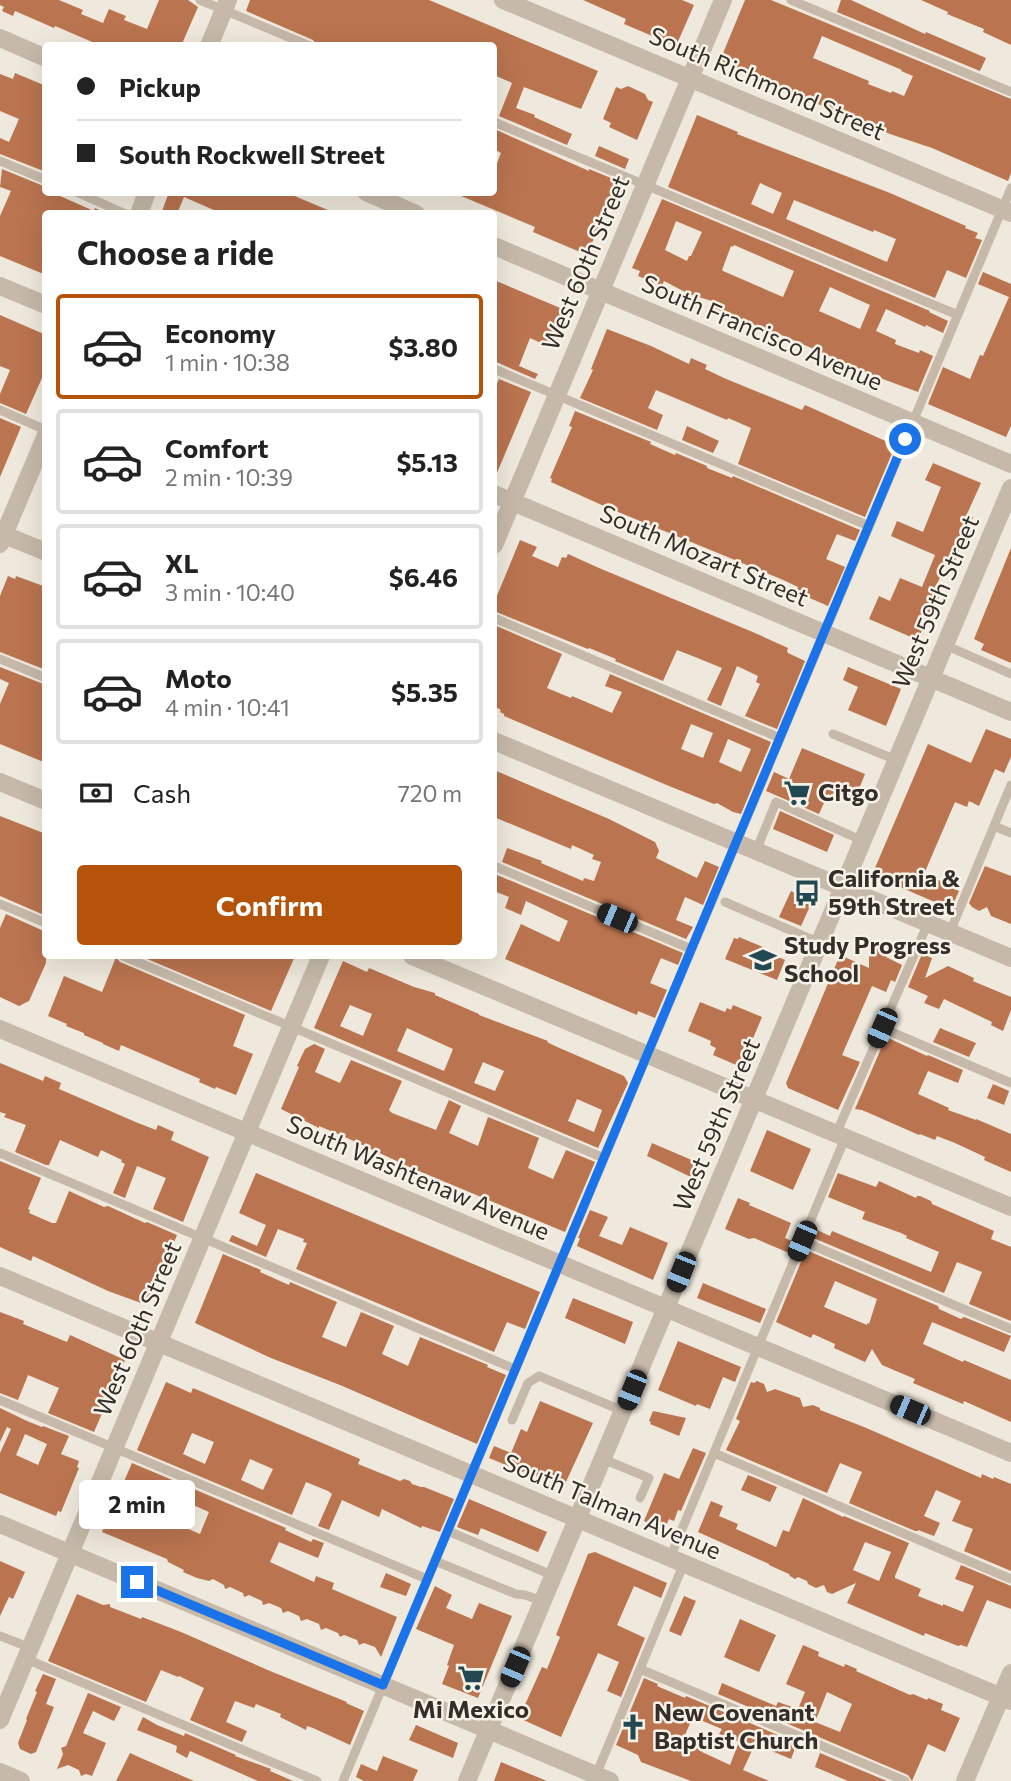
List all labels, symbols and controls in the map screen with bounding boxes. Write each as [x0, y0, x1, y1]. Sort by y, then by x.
street label: South Richmond Street [645, 20, 890, 145]
text: Pickup [119, 71, 201, 102]
text: South Rockwell Street [119, 138, 385, 169]
street label: West 60th Street [535, 171, 635, 354]
text: Choose a ride [77, 232, 274, 272]
street label: South Francisco Avenue [638, 268, 887, 396]
icon: car [81, 315, 144, 378]
text: Economy [165, 317, 276, 348]
text: $3.80 [388, 331, 458, 362]
text: 1 min · 10:38 [165, 348, 290, 376]
route start [889, 423, 921, 455]
icon: car [81, 430, 144, 493]
text: Comfort [165, 432, 268, 463]
text: $5.13 [396, 446, 458, 477]
text: 2 min · 10:39 [165, 463, 293, 491]
street label: South Mozart Street [596, 498, 813, 612]
street label: West 59th Street [885, 510, 984, 692]
icon: car [81, 545, 144, 608]
text: XL [165, 547, 199, 578]
text: $6.46 [389, 561, 458, 592]
text: 3 min · 10:40 [165, 578, 295, 606]
icon: car [81, 660, 144, 723]
text: Moto [165, 662, 232, 693]
text: $5.35 [391, 676, 458, 707]
text: 4 min · 10:41 [165, 693, 290, 721]
icon: cash [77, 774, 115, 812]
text: Cash [133, 777, 191, 808]
place label: Citgo [818, 777, 879, 806]
supermarket icon: Citgo [782, 778, 812, 808]
text: 720 m [398, 779, 462, 807]
place label: California & 59th Street [828, 863, 961, 920]
button: Confirm [77, 865, 462, 945]
bus stop icon: California & 59th Street [792, 878, 822, 908]
car [594, 900, 641, 936]
place label: Study Progress School [784, 930, 951, 987]
school or university icon: Study Progress School [748, 945, 778, 975]
car [864, 1005, 901, 1051]
street label: West 59th Street [666, 1033, 765, 1215]
street label: South Washtenaw Avenue [283, 1108, 554, 1245]
car [785, 1218, 820, 1264]
street label: West 60th Street [87, 1237, 187, 1420]
car [664, 1249, 699, 1295]
car [615, 1367, 650, 1413]
car [887, 1392, 934, 1428]
street label: South Talman Avenue [499, 1447, 726, 1565]
callout: 2 min [79, 1480, 195, 1530]
text: 2 min [108, 1490, 166, 1518]
route end [121, 1566, 153, 1598]
car [498, 1644, 533, 1690]
supermarket icon: Mi Mexico [456, 1663, 486, 1693]
place label: Mi Mexico [413, 1694, 529, 1723]
place label: New Covenant Baptist Church [654, 1697, 818, 1754]
church icon: New Covenant Baptist Church [618, 1712, 648, 1742]

